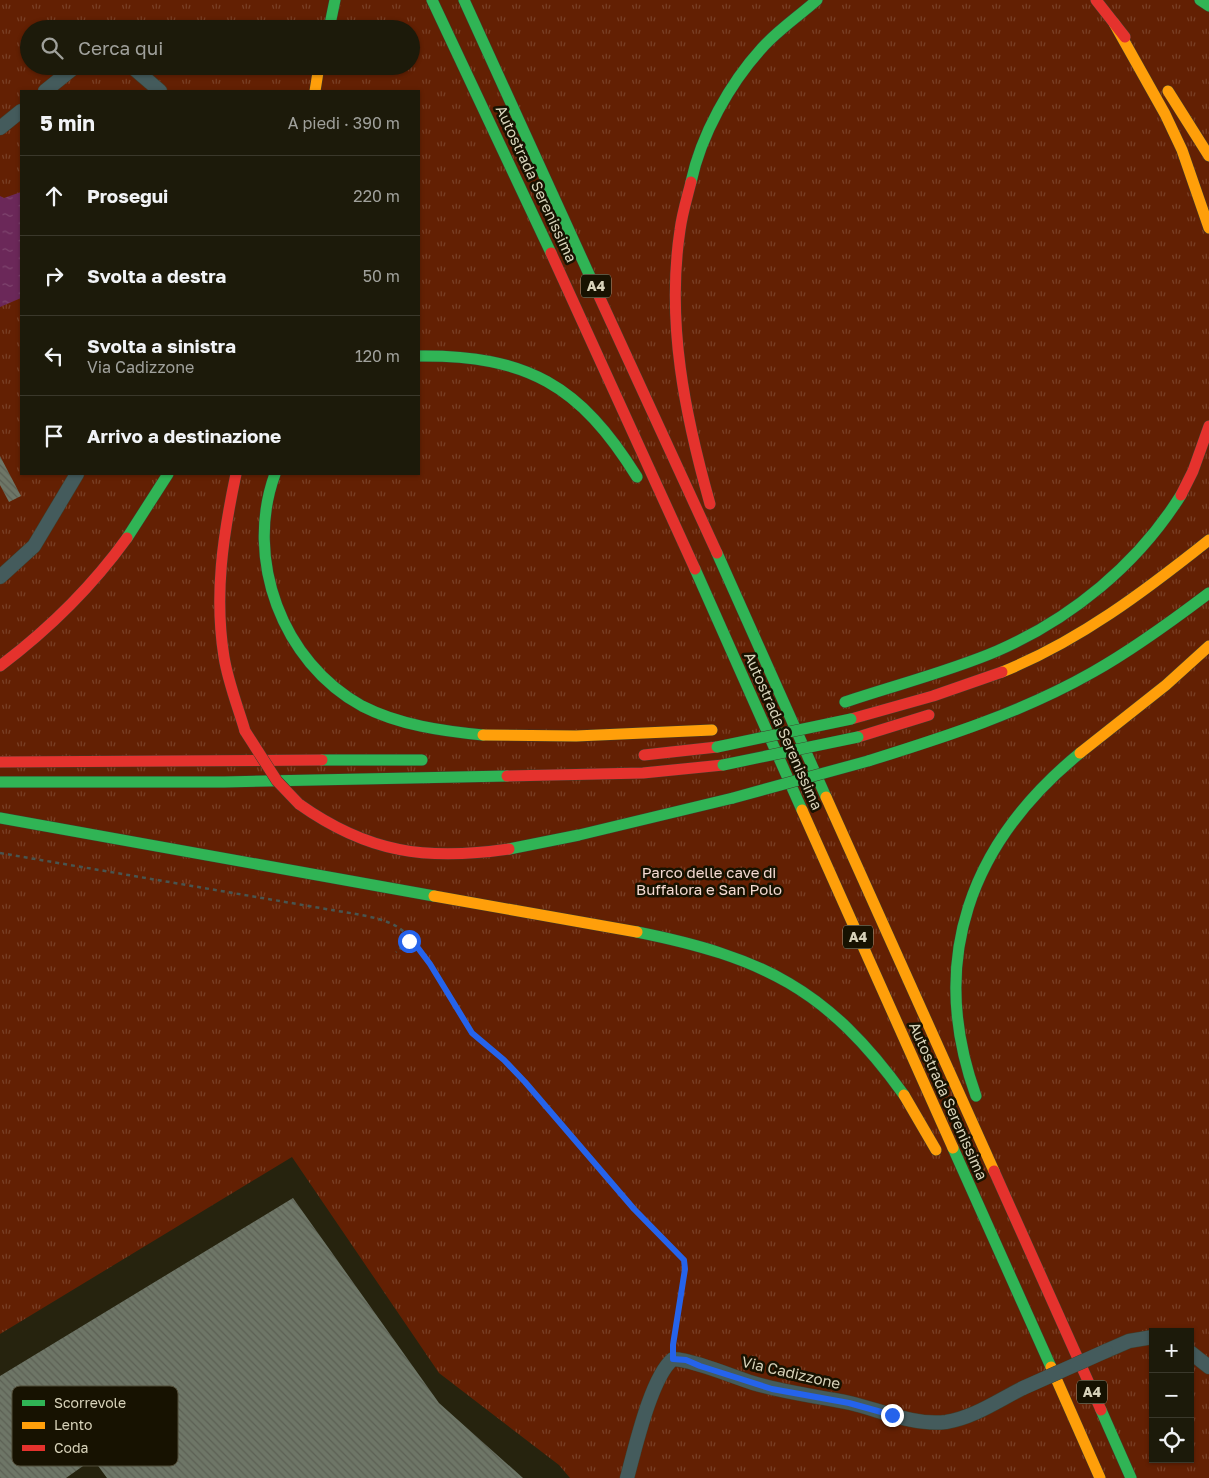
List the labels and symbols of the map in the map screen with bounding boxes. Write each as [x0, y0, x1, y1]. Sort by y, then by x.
street label: Autostrada Serenissima [493, 102, 581, 265]
road number: A4 [581, 274, 611, 298]
street label: Autostrada Serenissima [741, 649, 827, 812]
park label: Parco delle cave di Buffalora e San Polo [636, 863, 782, 898]
road number: A4 [843, 926, 873, 949]
route start [398, 930, 421, 953]
street label: Autostrada Serenissima [906, 1019, 992, 1182]
street label: Via Cadizzone [740, 1352, 843, 1392]
road number: A4 [1077, 1380, 1107, 1404]
legend [12, 1386, 178, 1466]
text: Scorrevole [54, 1394, 126, 1411]
route end [881, 1404, 904, 1427]
text: Lento [54, 1416, 92, 1433]
text: Coda [54, 1439, 88, 1456]

